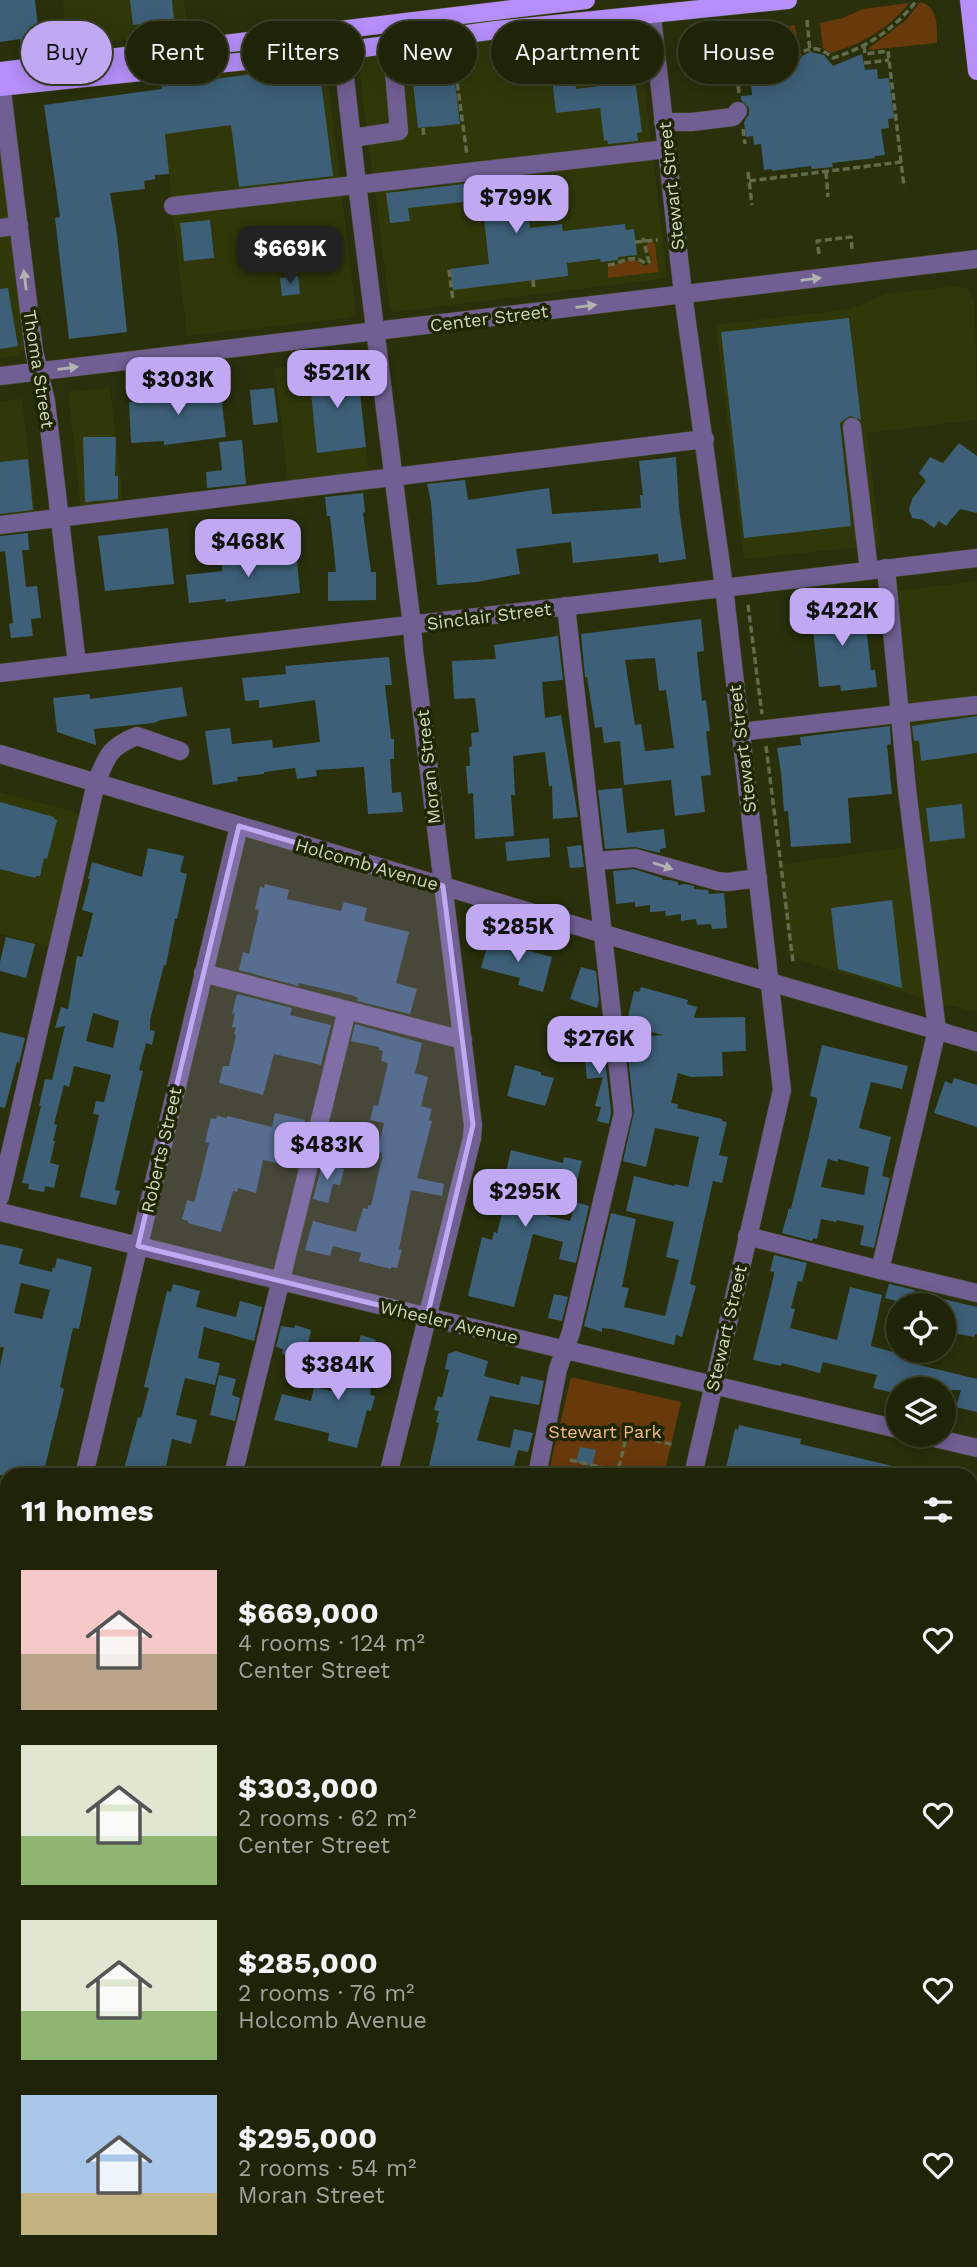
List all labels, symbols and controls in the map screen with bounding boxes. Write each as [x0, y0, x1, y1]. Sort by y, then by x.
chip: Buy [21, 21, 112, 84]
chip: Rent [126, 21, 228, 84]
chip: Filters [242, 21, 364, 84]
chip: New [378, 21, 477, 84]
chip: Apartment [491, 21, 664, 84]
chip: House [678, 21, 799, 84]
street label: Stewart Street [654, 120, 688, 251]
pin: $799K [467, 176, 565, 235]
text: $799K [479, 184, 553, 211]
pin: $669K [241, 226, 339, 286]
text: $669K [253, 235, 327, 262]
one-way arrow [20, 269, 31, 291]
one-way arrow [801, 273, 823, 284]
street label: Center Street [429, 300, 550, 336]
one-way arrow [575, 300, 597, 311]
street label: Thoma Street [19, 308, 59, 430]
pin: $521K [288, 350, 386, 410]
pin: $303K [129, 358, 227, 417]
text: $521K [303, 359, 371, 386]
one-way arrow [57, 363, 79, 374]
text: $303K [142, 366, 214, 393]
pin: $468K [199, 520, 297, 579]
text: $468K [211, 528, 285, 555]
pin: $422K [793, 588, 891, 648]
text: $422K [806, 597, 878, 624]
street label: Sinclair Street [426, 598, 553, 634]
street label: Stewart Street [724, 683, 760, 814]
street label: Moran Street [412, 708, 444, 825]
street label: Holcomb Avenue [293, 834, 441, 894]
one-way arrow [652, 861, 673, 871]
pin: $285K [469, 904, 567, 964]
text: $285K [482, 913, 554, 940]
pin: $276K [550, 1016, 648, 1076]
text: $276K [563, 1025, 635, 1052]
street label: Roberts Street [136, 1085, 186, 1215]
pin: $483K [278, 1122, 376, 1182]
text: $483K [290, 1131, 364, 1158]
pin: $295K [476, 1170, 574, 1229]
text: $295K [489, 1178, 561, 1205]
street label: Stewart Street [701, 1262, 751, 1393]
map controls [886, 1293, 956, 1447]
button: locate [886, 1293, 956, 1363]
street label: Wheeler Avenue [378, 1296, 520, 1348]
pin: $384K [289, 1342, 387, 1402]
text: $384K [301, 1351, 375, 1378]
button: layers [886, 1377, 956, 1447]
park label: Stewart Park [548, 1421, 662, 1442]
icon: filters [919, 1491, 957, 1529]
text: 11 homes [21, 1493, 154, 1528]
text: $669,000 [238, 1595, 379, 1630]
icon: home [77, 1598, 161, 1682]
icon: heart [919, 1621, 957, 1659]
text: 4 rooms · 124 m² [238, 1630, 425, 1657]
text: Center Street [238, 1657, 390, 1684]
text: $303,000 [238, 1770, 378, 1805]
icon: home [77, 1773, 161, 1857]
icon: heart [919, 1796, 957, 1834]
text: 2 rooms · 62 m² [238, 1805, 416, 1832]
text: Center Street [238, 1832, 390, 1859]
text: $285,000 [238, 1945, 378, 1980]
icon: home [77, 1948, 161, 2032]
icon: heart [919, 1971, 957, 2009]
text: 2 rooms · 76 m² [238, 1980, 414, 2007]
text: Holcomb Avenue [238, 2007, 427, 2034]
text: $295,000 [238, 2120, 377, 2155]
icon: home [77, 2123, 161, 2207]
icon: heart [919, 2146, 957, 2184]
text: 2 rooms · 54 m² [238, 2155, 416, 2182]
text: Moran Street [238, 2182, 385, 2209]

